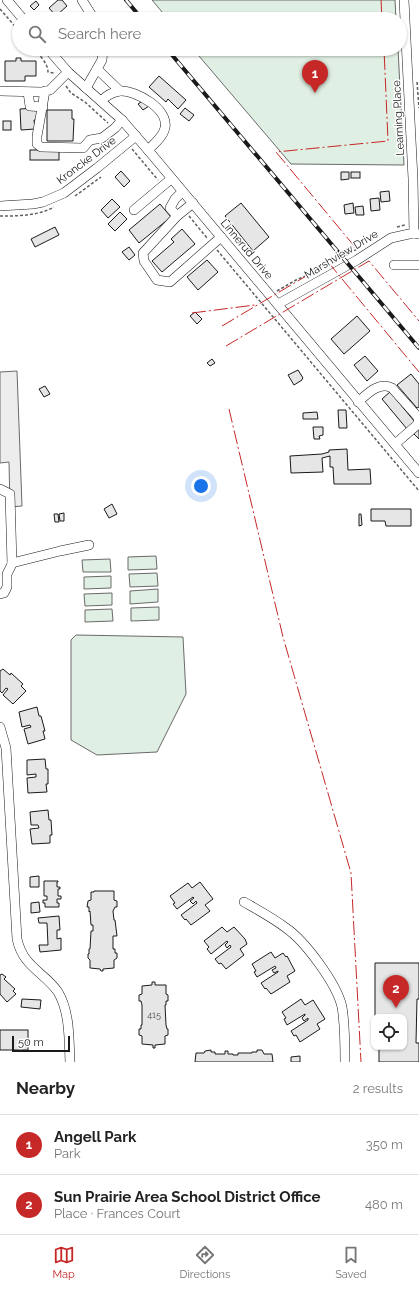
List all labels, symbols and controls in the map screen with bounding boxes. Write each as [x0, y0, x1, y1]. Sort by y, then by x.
search box [12, 12, 407, 56]
icon: search [26, 23, 48, 45]
text: Search here [58, 25, 141, 43]
pin: 1 [302, 60, 328, 93]
street label: Learning Place [390, 79, 407, 156]
street label: Kroncke Drive [54, 134, 119, 187]
street label: Linnerud Drive [218, 217, 276, 282]
street label: Marshview Drive [302, 227, 381, 281]
your location [191, 476, 211, 496]
pin: 2 [383, 975, 409, 1008]
house number: 415 [147, 1010, 161, 1020]
map controls [371, 1014, 407, 1050]
button: locate [371, 1014, 407, 1050]
scale bar [12, 1034, 70, 1053]
text: 50 m [18, 1036, 44, 1049]
text: Nearby [16, 1078, 75, 1098]
text: 2 results [353, 1081, 403, 1096]
text: Angell Park [54, 1128, 136, 1146]
text: 1 [26, 1137, 32, 1152]
text: 350 m [366, 1137, 403, 1152]
text: Park [54, 1146, 81, 1161]
text: Sun Prairie Area School District Office [54, 1188, 321, 1206]
text: 2 [25, 1197, 33, 1212]
text: 480 m [365, 1197, 403, 1212]
text: Place · Frances Court [54, 1206, 180, 1221]
tab: Map [52, 1244, 75, 1281]
tab: Directions [180, 1244, 230, 1281]
tab: Saved [335, 1244, 367, 1281]

